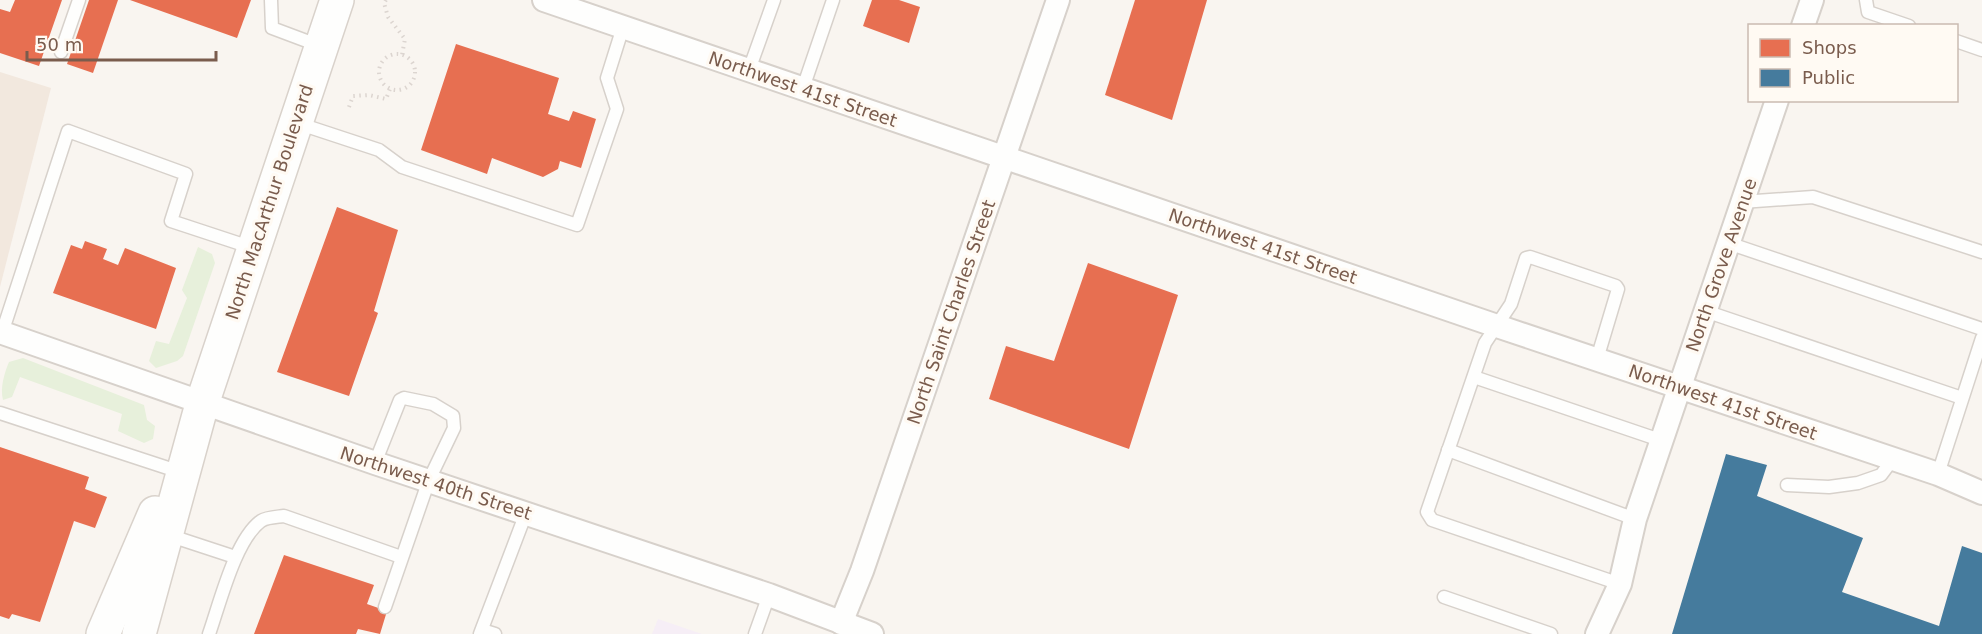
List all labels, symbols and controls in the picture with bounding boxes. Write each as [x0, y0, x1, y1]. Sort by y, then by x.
scale bar [27, 24, 216, 62]
legend [1748, 24, 1958, 102]
text: 50 m [36, 34, 82, 55]
text: Shops [1802, 37, 1857, 58]
street label: Northwest 41st Street [706, 47, 900, 131]
text: Public [1802, 67, 1855, 88]
street label: North MacArthur Boulevard [221, 82, 317, 322]
street label: North Grove Avenue [1681, 175, 1761, 355]
street label: North Saint Charles Street [903, 197, 999, 427]
street label: Northwest 41st Street [1166, 204, 1360, 288]
street label: Northwest 41st Street [1626, 360, 1820, 444]
street label: Northwest 40th Street [338, 442, 534, 524]

